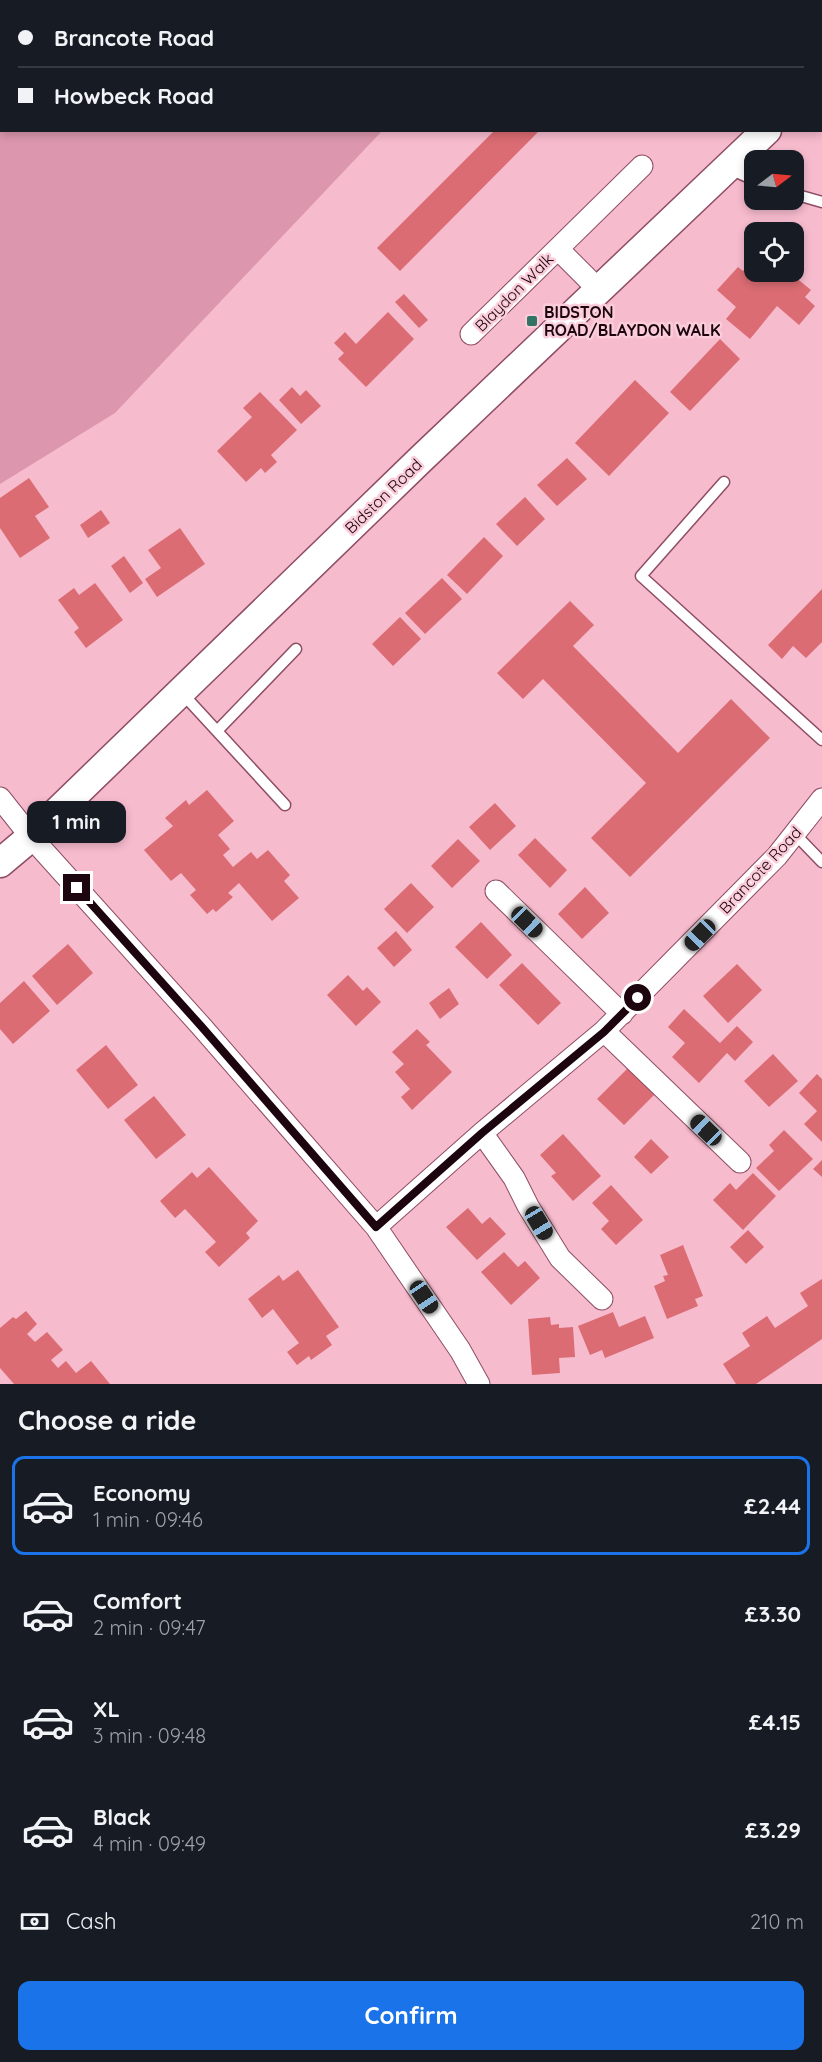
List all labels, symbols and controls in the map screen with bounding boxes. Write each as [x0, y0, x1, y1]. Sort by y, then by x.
text: Brancote Road [54, 24, 214, 52]
text: Howbeck Road [54, 82, 214, 110]
north arrow [744, 150, 804, 210]
map controls [744, 150, 804, 282]
button: locate [744, 222, 804, 282]
street label: Blaydon Walk [471, 249, 557, 335]
place label: BIDSTON ROAD/BLAYDON WALK [544, 302, 720, 340]
marker: BIDSTON ROAD/BLAYDON WALK [525, 314, 539, 328]
street label: Bidston Road [340, 454, 426, 538]
callout: 1 min [28, 801, 127, 843]
text: 1 min [52, 809, 101, 834]
street label: Brancote Road [715, 822, 805, 918]
route end [63, 874, 90, 901]
car [508, 903, 546, 941]
car [681, 916, 719, 954]
route start [624, 984, 651, 1011]
car [687, 1111, 725, 1149]
car [522, 1203, 556, 1243]
car [406, 1277, 442, 1317]
text: Choose a ride [18, 1403, 196, 1437]
icon: car [21, 1479, 75, 1533]
text: Economy [93, 1479, 191, 1507]
text: £2.44 [744, 1492, 801, 1520]
text: 1 min · 09:46 [93, 1507, 203, 1532]
icon: car [21, 1587, 75, 1641]
text: Comfort [93, 1587, 182, 1615]
text: £3.30 [745, 1600, 801, 1628]
text: 2 min · 09:47 [93, 1615, 205, 1640]
icon: car [21, 1695, 75, 1749]
text: XL [93, 1695, 120, 1723]
text: £4.15 [749, 1708, 801, 1736]
text: 3 min · 09:48 [93, 1723, 206, 1748]
icon: car [21, 1803, 75, 1857]
text: Black [93, 1803, 151, 1831]
text: £3.29 [745, 1816, 801, 1844]
text: 4 min · 09:49 [93, 1831, 206, 1856]
icon: cash [18, 1905, 51, 1938]
text: Cash [66, 1907, 117, 1935]
text: 210 m [750, 1909, 804, 1934]
button: Confirm [18, 1981, 804, 2050]

